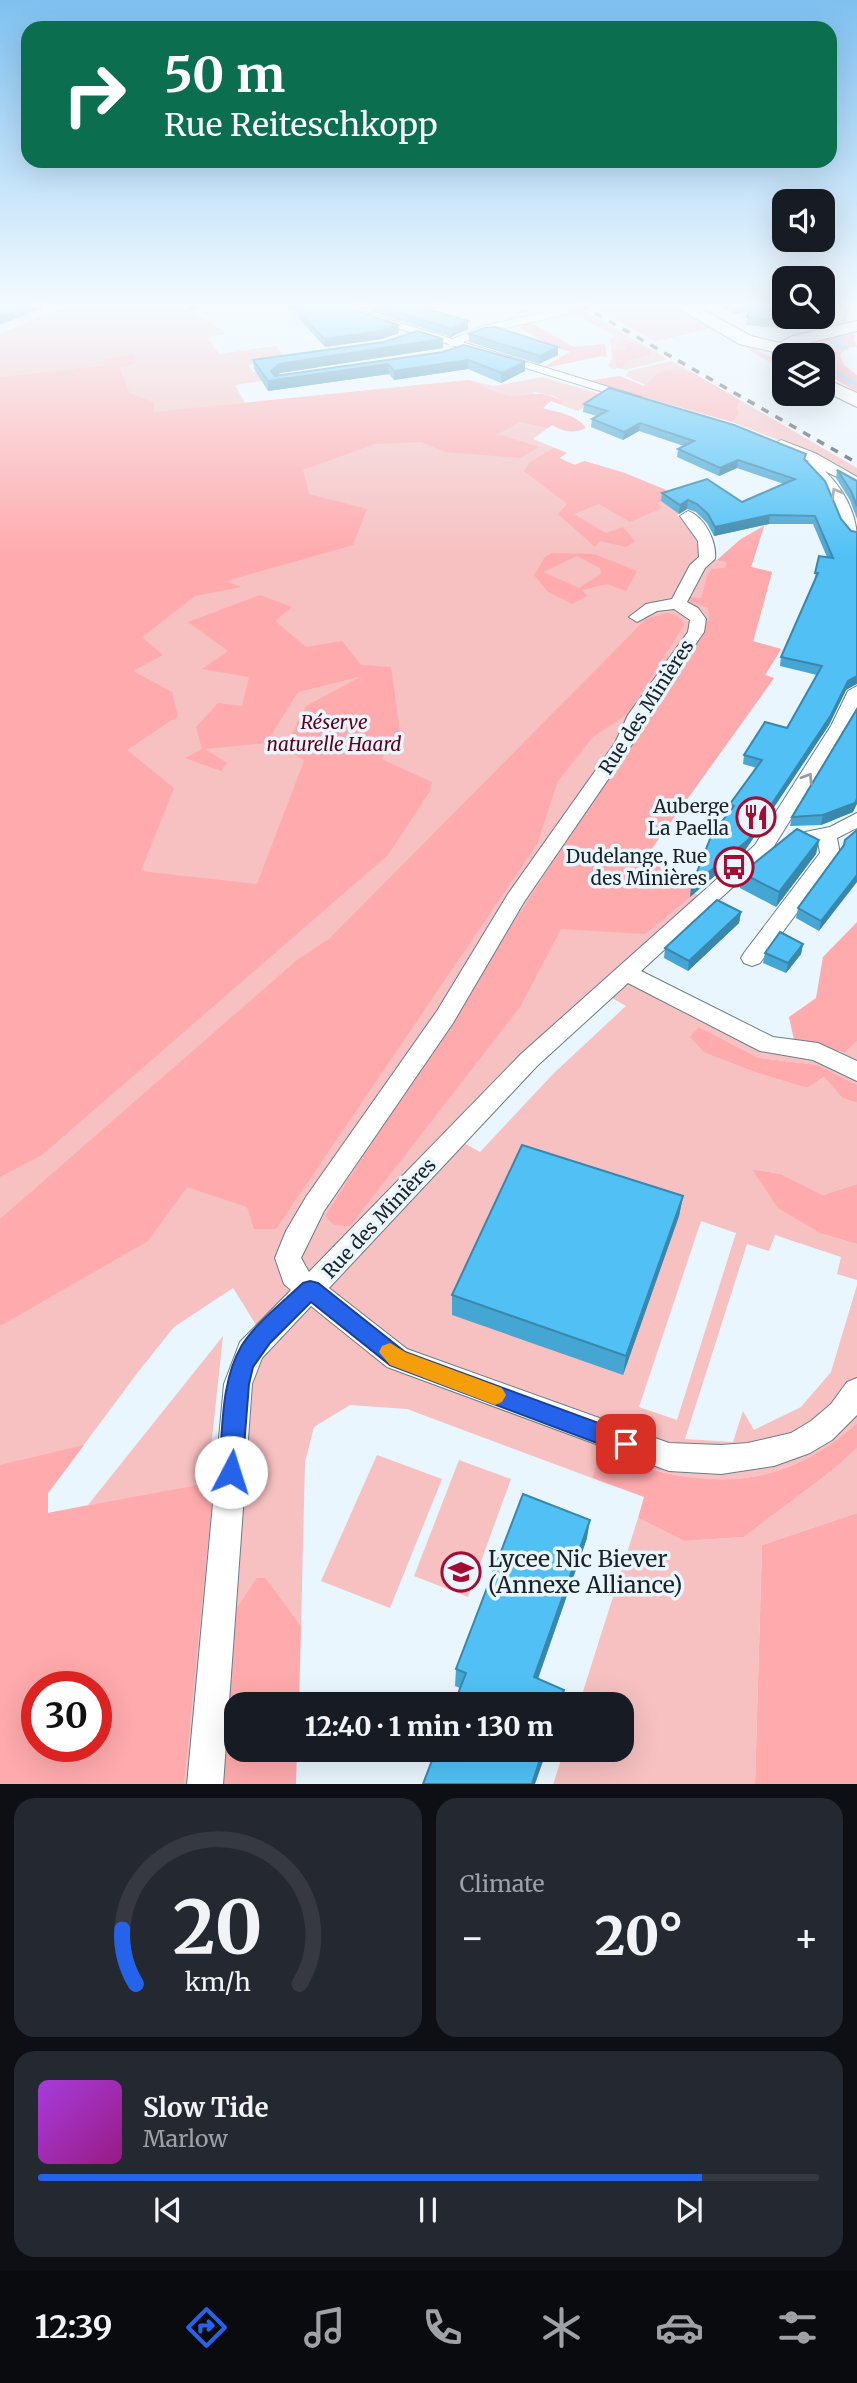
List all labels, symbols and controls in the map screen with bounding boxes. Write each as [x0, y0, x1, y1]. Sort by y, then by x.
text: 50 m [164, 44, 285, 105]
icon: right [49, 49, 140, 140]
text: Rue Reiteschkopp [164, 105, 438, 145]
map controls [772, 189, 835, 406]
button: sound [772, 189, 835, 252]
button: search [772, 266, 835, 329]
button: layers [772, 343, 835, 406]
one-way arrow [831, 488, 844, 501]
street label: Rue des Minières [594, 635, 698, 779]
park label: Réserve naturelle Haard [267, 710, 401, 756]
one-way arrow [799, 772, 812, 785]
place label: Auberge La Paella [648, 794, 729, 840]
restaurant icon: Auberge La Paella [735, 796, 777, 838]
place label: Dudelange, Rue des Minières [566, 844, 707, 890]
bus stop icon: Dudelange, Rue des Minières [713, 846, 755, 888]
street label: Rue des Minières [317, 1153, 441, 1283]
pin [596, 1414, 656, 1474]
icon: arrive [607, 1425, 645, 1463]
position arrow [194, 1435, 268, 1509]
place label: Lycee Nic Biever (Annexe Alliance) [488, 1544, 682, 1599]
school or university icon: Lycee Nic Biever (Annexe Alliance) [440, 1551, 482, 1593]
speed limit sign: 30 [21, 1671, 112, 1762]
text: 12:40 · 1 min · 130 m [305, 1710, 553, 1743]
text: Climate [460, 1869, 545, 1898]
text: 20 [173, 1882, 263, 1974]
text: 20° [595, 1904, 684, 1969]
text: − [460, 1914, 485, 1961]
text: + [794, 1914, 819, 1961]
text: km/h [185, 1965, 251, 1997]
text: Slow Tide [143, 2091, 269, 2124]
text: Marlow [143, 2124, 228, 2153]
icon: previous [149, 2191, 187, 2229]
icon: pause [409, 2191, 447, 2229]
icon: next [670, 2191, 708, 2229]
icon: directions [182, 2303, 231, 2352]
icon: music [300, 2303, 349, 2352]
icon: phone [418, 2303, 467, 2352]
icon: climate [537, 2303, 586, 2352]
icon: car [655, 2303, 704, 2352]
icon: filters [773, 2303, 822, 2352]
text: 12:39 [35, 2307, 112, 2347]

